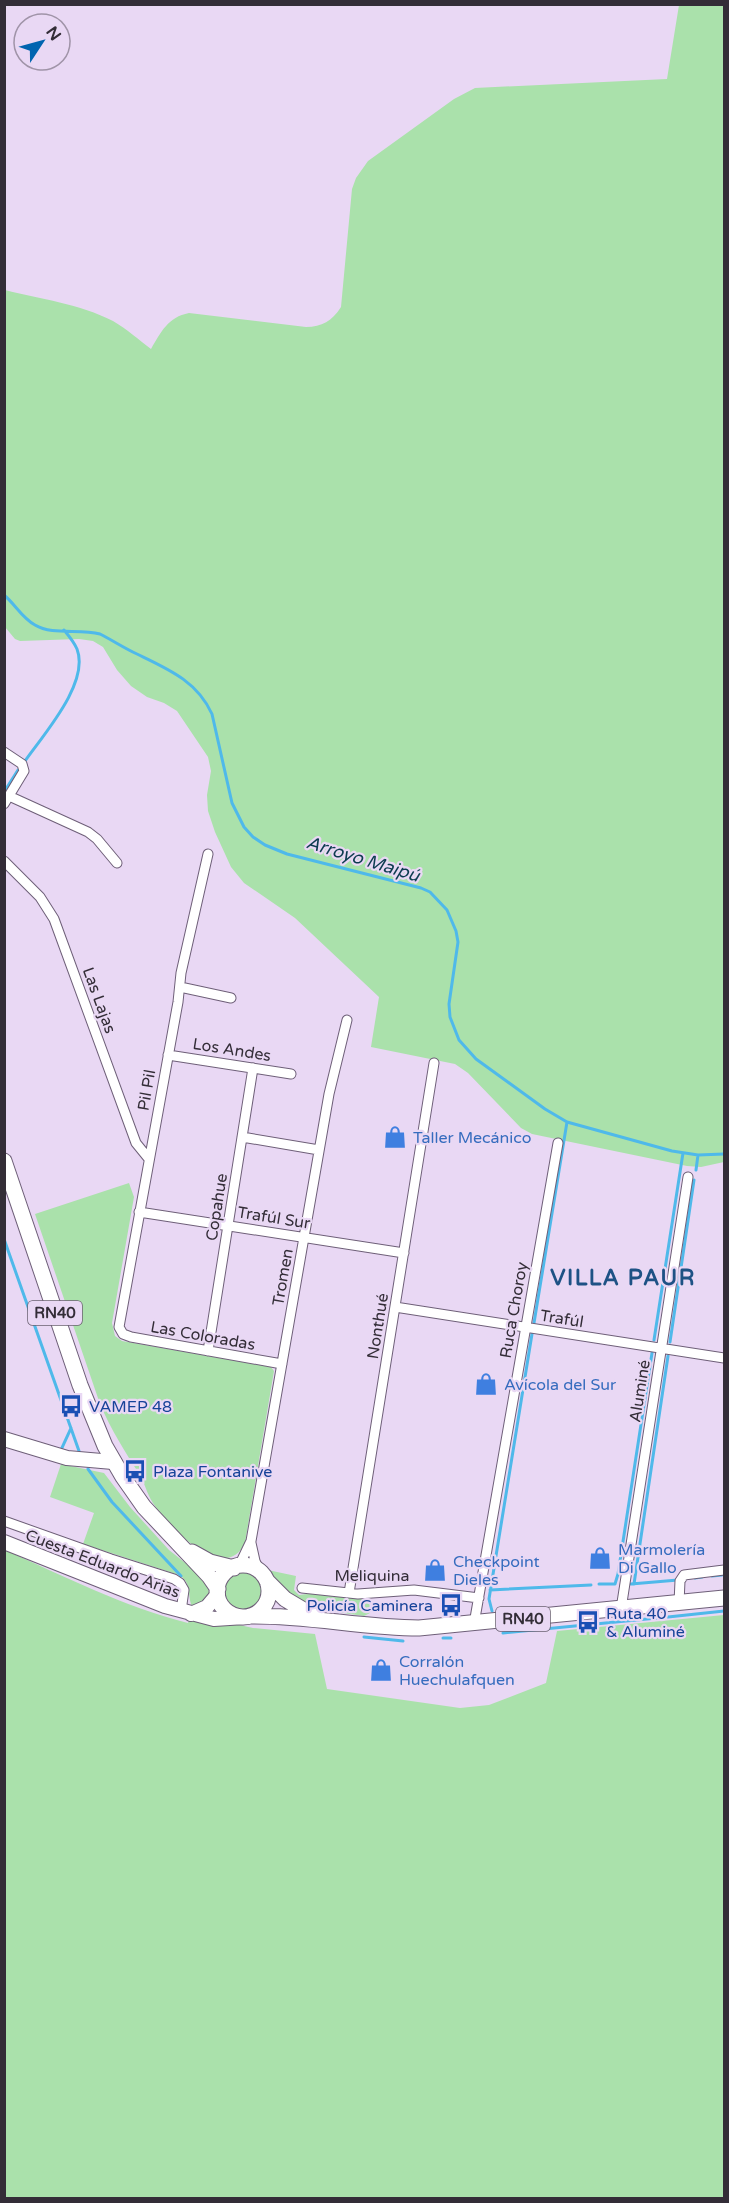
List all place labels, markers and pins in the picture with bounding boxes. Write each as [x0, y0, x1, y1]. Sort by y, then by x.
shop icon: Taller Mecánico [382, 1124, 408, 1150]
place label: Taller Mecánico [413, 1128, 532, 1148]
shop icon: Avícola del Sur [473, 1371, 499, 1397]
place label: Avícola del Sur [504, 1375, 617, 1395]
bus stop icon: VAMEP 48 [58, 1393, 84, 1419]
place label: VAMEP 48 [89, 1397, 172, 1417]
bus stop icon: Plaza Fontanive [122, 1458, 148, 1484]
place label: Plaza Fontanive [153, 1462, 272, 1482]
place label: Marmolería Di Gallo [618, 1540, 705, 1578]
shop icon: Marmolería Di Gallo [587, 1545, 613, 1571]
place label: Checkpoint Dieles [453, 1552, 540, 1590]
shop icon: Checkpoint Dieles [422, 1557, 448, 1583]
bus stop icon: Policía Caminera [438, 1592, 464, 1618]
place label: Policía Caminera [306, 1596, 433, 1616]
place label: Ruta 40 & Aluminé [606, 1604, 685, 1642]
bus stop icon: Ruta 40 & Aluminé [575, 1609, 601, 1635]
place label: Corralón Huechulafquen [399, 1652, 515, 1690]
shop icon: Corralón Huechulafquen [368, 1657, 394, 1683]

